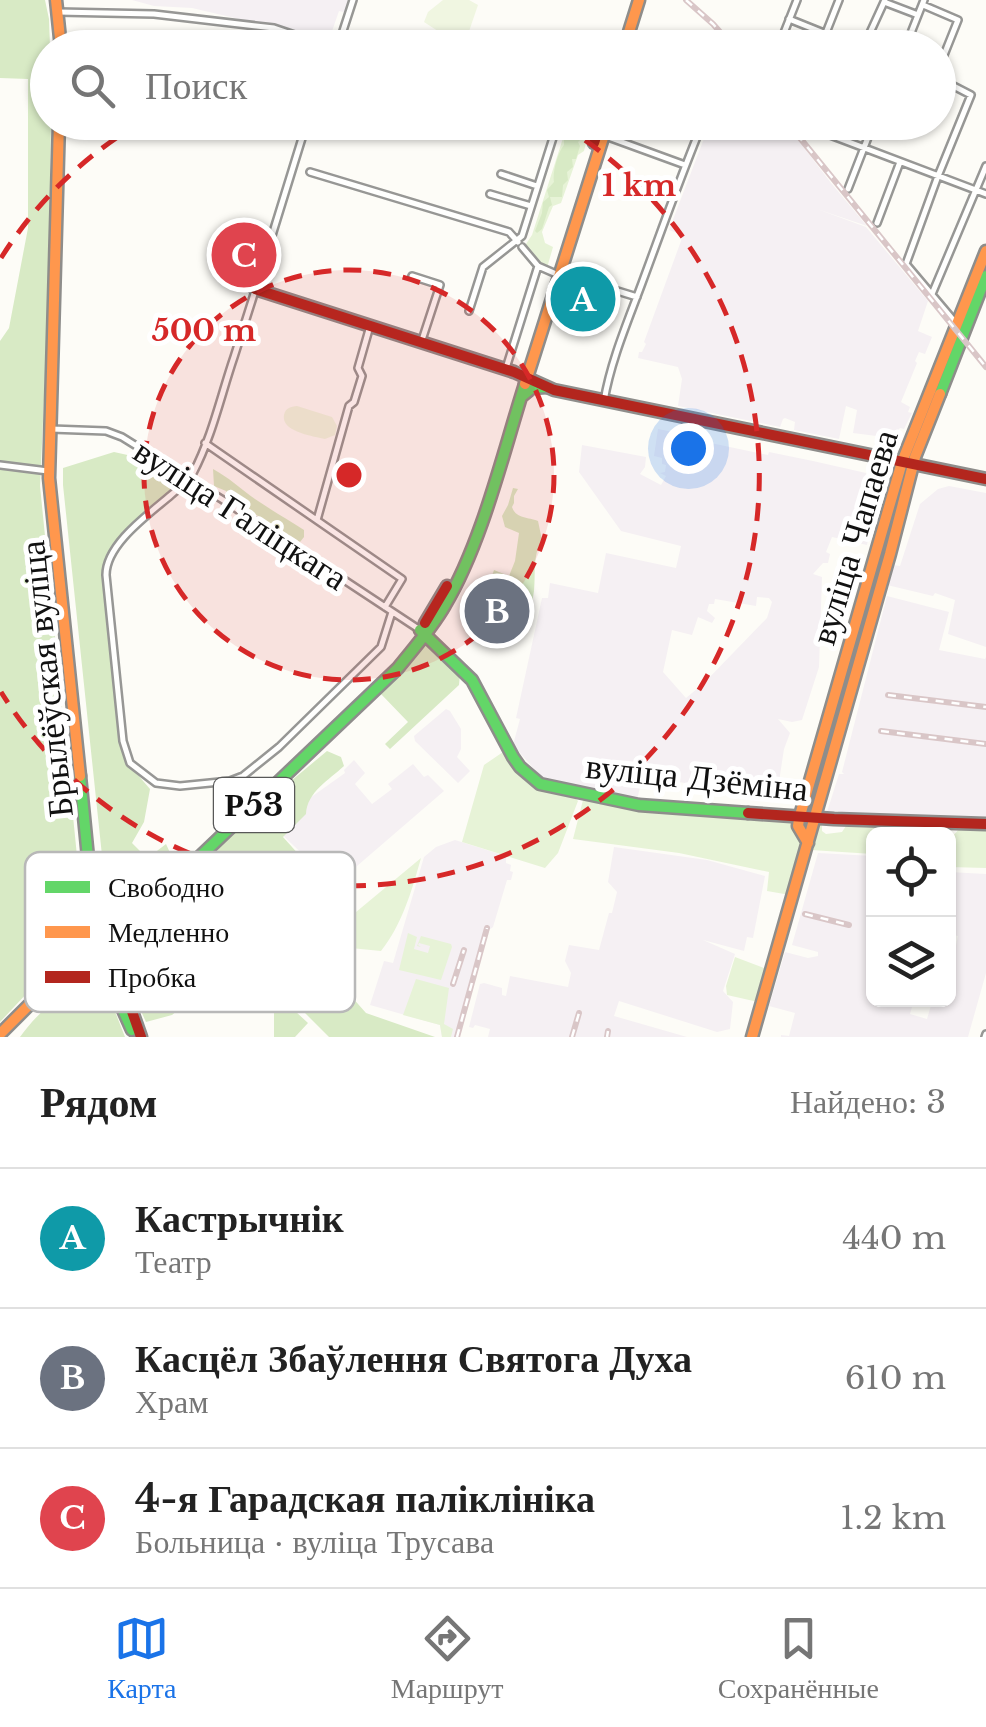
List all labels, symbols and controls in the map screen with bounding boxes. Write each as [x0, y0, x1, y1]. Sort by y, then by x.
search box [30, 30, 956, 140]
icon: search [65, 58, 120, 113]
text: Поиск [145, 62, 247, 109]
text: 1 km [602, 167, 676, 204]
pin: C [212, 218, 276, 292]
pin: A [550, 262, 616, 336]
text: 500 m [152, 312, 256, 349]
your location [663, 423, 714, 474]
street label: вуліца Чапаева [801, 424, 907, 649]
street label: вуліца Галіцкага [126, 429, 356, 599]
centre of rings [331, 457, 367, 493]
street label: Брылёўская вуліца [10, 538, 82, 820]
pin: B [464, 574, 530, 648]
street label: вуліца Дзёміна [584, 744, 811, 810]
road number: Р53 [214, 778, 294, 832]
map controls [866, 827, 956, 1007]
button: locate [866, 827, 956, 917]
legend [25, 852, 355, 1012]
text: Свободно [108, 870, 224, 905]
text: Медленно [108, 915, 229, 950]
button: layers [866, 917, 956, 1007]
text: Пробка [108, 960, 197, 995]
text: Рядом [40, 1076, 157, 1128]
text: Найдено: 3 [790, 1082, 946, 1122]
text: Кастрычнік [135, 1195, 344, 1242]
text: A [60, 1218, 85, 1258]
text: 440 m [842, 1218, 946, 1258]
text: Театр [135, 1242, 212, 1282]
text: Касцёл Збаўлення Святога Духа [135, 1335, 692, 1382]
text: B [60, 1358, 85, 1398]
text: 610 m [845, 1358, 946, 1398]
text: Храм [135, 1382, 209, 1422]
text: 4-я Гарадская паліклініка [135, 1475, 595, 1522]
text: C [59, 1498, 86, 1538]
text: 1.2 km [840, 1498, 946, 1538]
text: Больница · вуліца Трусава [135, 1522, 494, 1562]
tab: Карта [107, 1611, 177, 1706]
tab: Маршрут [391, 1611, 504, 1706]
tab: Сохранённые [718, 1611, 879, 1706]

